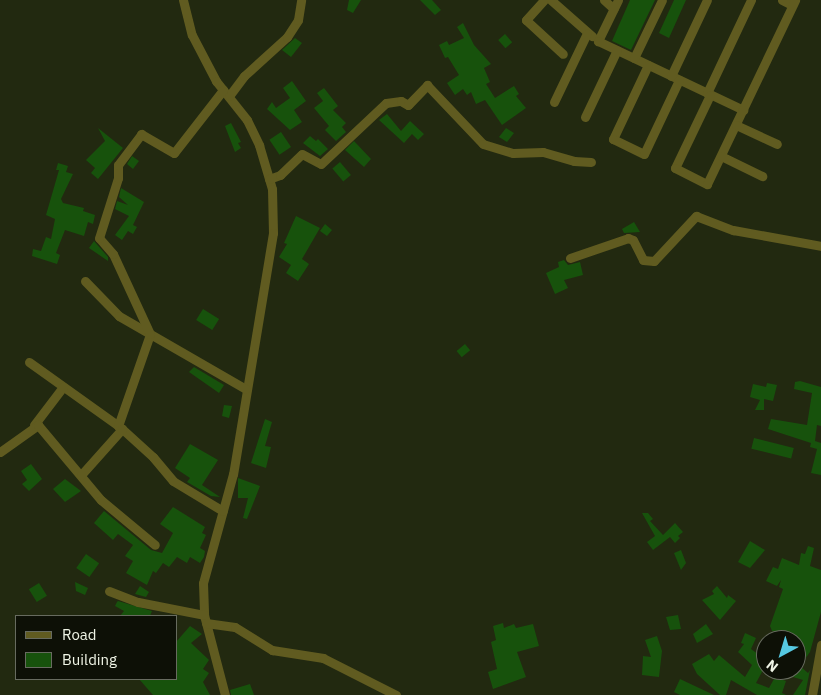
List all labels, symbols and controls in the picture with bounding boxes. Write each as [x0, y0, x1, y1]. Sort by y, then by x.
legend [15, 615, 178, 680]
text: Road [62, 625, 97, 644]
north arrow [756, 630, 806, 680]
text: Building [62, 650, 117, 669]
text: N [763, 656, 782, 676]

